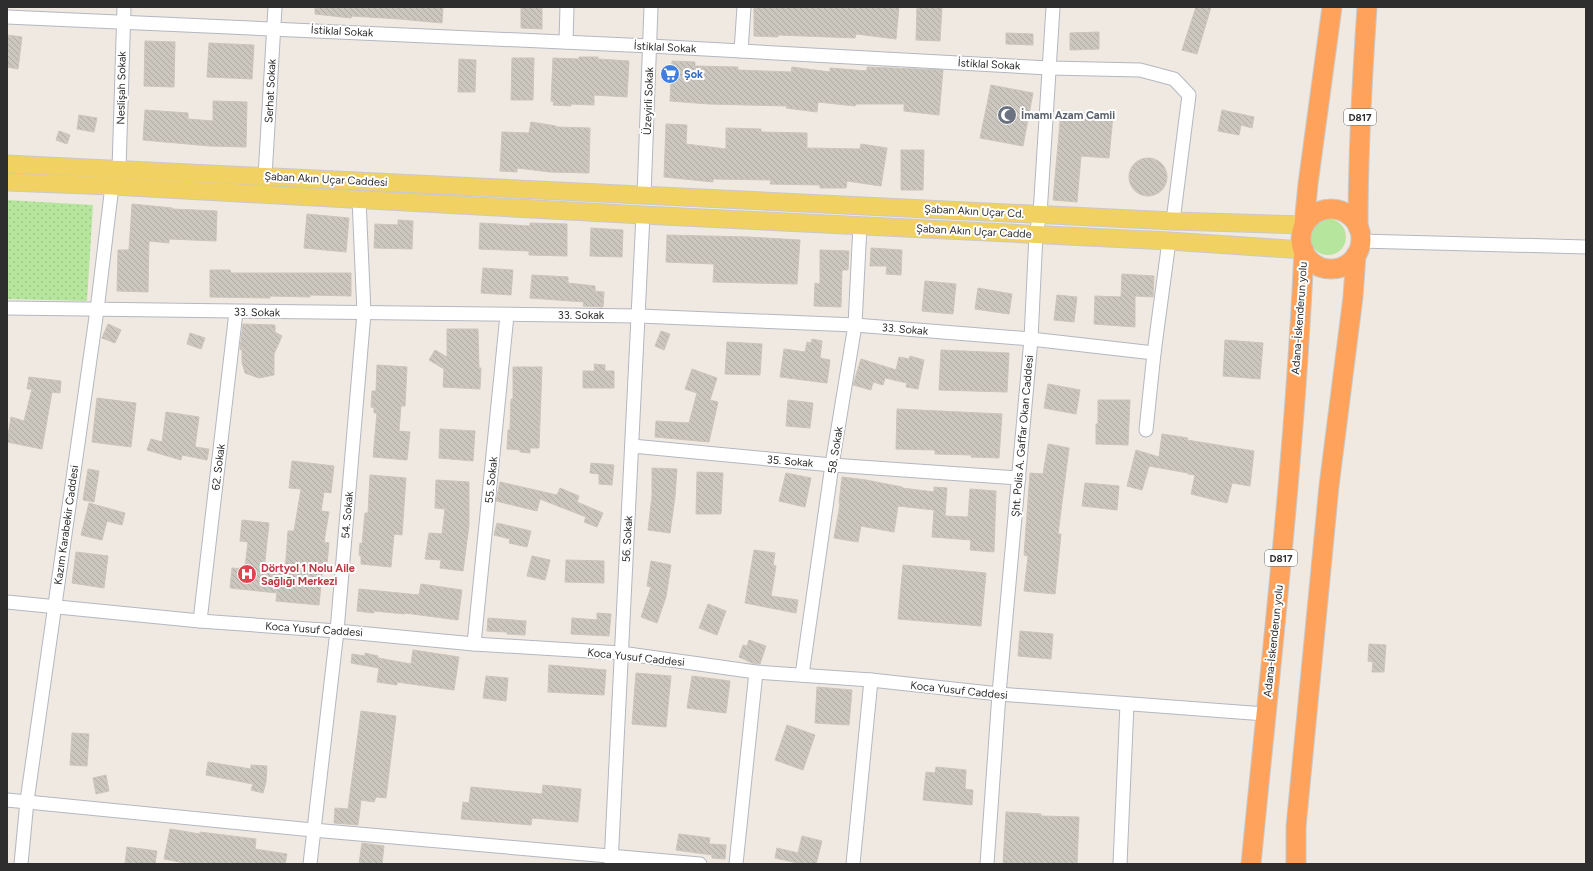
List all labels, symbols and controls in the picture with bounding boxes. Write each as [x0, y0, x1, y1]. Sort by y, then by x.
street label: İstiklal Sokak [310, 23, 374, 40]
street label: İstiklal Sokak [633, 39, 697, 56]
street label: Neslişah Sokak [114, 50, 129, 125]
street label: İstiklal Sokak [957, 56, 1021, 73]
street label: Serhat Sokak [262, 58, 279, 124]
supermarket icon: Şok [659, 63, 681, 85]
street label: Üzeyirli Sokak [640, 66, 656, 135]
place label: Şok [684, 68, 703, 81]
mosque icon: İmamı Azam Camii [996, 104, 1018, 126]
place label: İmamı Azam Camii [1021, 108, 1115, 122]
road number: D817 [1344, 109, 1376, 125]
street label: Şaban Akın Uçar Caddesi [264, 170, 388, 189]
street label: Şaban Akın Uçar Cd. [924, 202, 1024, 221]
street label: Şaban Akın Uçar Cadde [916, 222, 1032, 241]
street label: Adana-İskenderun yolu [1289, 261, 1310, 375]
street label: 33. Sokak [234, 306, 281, 319]
street label: 33. Sokak [558, 309, 605, 322]
street label: 33. Sokak [881, 321, 929, 338]
street label: Şht. Polis A. Gaffar Okan Caddesi [1009, 355, 1036, 517]
street label: 58. Sokak [825, 425, 846, 474]
street label: 62. Sokak [209, 442, 228, 491]
street label: 35. Sokak [766, 453, 814, 470]
street label: 55. Sokak [483, 455, 500, 504]
street label: Kazım Karabekir Caddesi [52, 464, 81, 586]
street label: 54. Sokak [339, 490, 356, 539]
street label: 56. Sokak [620, 515, 635, 563]
road number: D817 [1265, 550, 1297, 566]
place label: Dörtyol 1 Nolu Aile Sağlığı Merkezi [261, 562, 355, 588]
hospital icon: Dörtyol 1 Nolu Aile Sağlığı Merkezi [236, 563, 258, 585]
street label: Adana-İskenderun yolu [1261, 584, 1286, 698]
street label: Koca Yusuf Caddesi [265, 620, 363, 639]
street label: Koca Yusuf Caddesi [587, 646, 685, 669]
street label: Koca Yusuf Caddesi [910, 679, 1008, 702]

